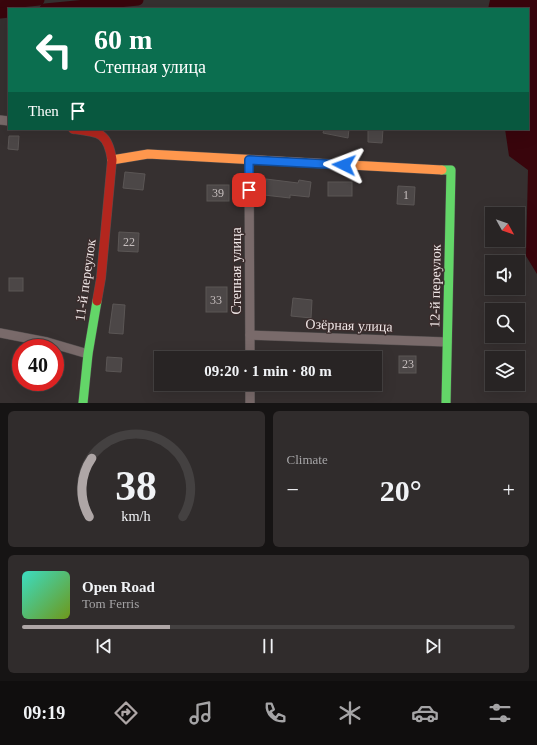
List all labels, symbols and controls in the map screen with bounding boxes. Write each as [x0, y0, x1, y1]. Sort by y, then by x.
icon: left [28, 24, 80, 76]
text: 60 m [94, 24, 152, 55]
text: Степная улица [94, 57, 206, 77]
icon: arrive [67, 100, 89, 122]
text: Then [28, 103, 59, 119]
position arrow [323, 144, 365, 186]
pin [232, 173, 266, 207]
icon: arrive [238, 179, 260, 201]
house number: 39 [212, 186, 224, 200]
house number: 1 [403, 188, 409, 202]
north arrow [485, 207, 525, 247]
map controls [485, 207, 525, 391]
street label: Степная улица [229, 227, 244, 315]
house number: 22 [123, 235, 135, 249]
street label: 11-й переулок [72, 238, 99, 322]
street label: 12-й переулок [427, 244, 444, 328]
button: sound [485, 255, 525, 295]
house number: 33 [210, 293, 222, 307]
button: search [485, 303, 525, 343]
street label: Озёрная улица [305, 316, 394, 335]
speed limit sign: 40 [12, 339, 64, 391]
button: layers [485, 351, 525, 391]
house number: 23 [402, 357, 414, 371]
text: 09:20 · 1 min · 80 m [204, 363, 332, 379]
text: Climate [287, 452, 328, 467]
text: 38 [115, 463, 157, 509]
text: 20° [380, 474, 422, 507]
text: − [287, 477, 299, 502]
text: + [503, 477, 515, 502]
text: km/h [122, 508, 151, 524]
text: Open Road [82, 579, 155, 595]
text: Tom Ferris [82, 596, 139, 611]
icon: previous [93, 635, 115, 657]
icon: pause [257, 635, 279, 657]
icon: next [422, 635, 444, 657]
icon: directions [112, 699, 140, 727]
icon: music [187, 699, 215, 727]
icon: phone [261, 699, 289, 727]
icon: climate [336, 699, 364, 727]
icon: car [411, 699, 439, 727]
icon: filters [486, 699, 514, 727]
text: 09:19 [23, 703, 65, 723]

